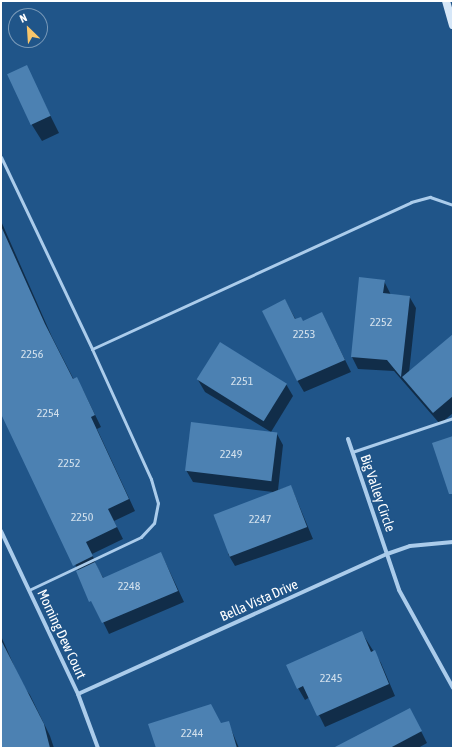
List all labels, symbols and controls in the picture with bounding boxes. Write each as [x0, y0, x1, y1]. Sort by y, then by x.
north arrow [8, 8, 48, 48]
text: N [18, 11, 29, 25]
house number: 2252 [370, 316, 392, 330]
house number: 2253 [293, 328, 315, 342]
house number: 2256 [21, 348, 43, 362]
house number: 2251 [231, 375, 253, 389]
house number: 2254 [37, 407, 59, 421]
house number: 2249 [220, 448, 242, 462]
street label: Big Valley Circle [357, 452, 399, 534]
house number: 2252 [58, 457, 80, 471]
house number: 2250 [71, 511, 93, 525]
house number: 2247 [249, 513, 271, 527]
street label: Bella Vista Drive [217, 575, 301, 625]
house number: 2248 [118, 580, 140, 594]
street label: Morning Dew Court [34, 587, 90, 681]
house number: 2245 [320, 672, 342, 686]
house number: 2244 [181, 727, 203, 741]

